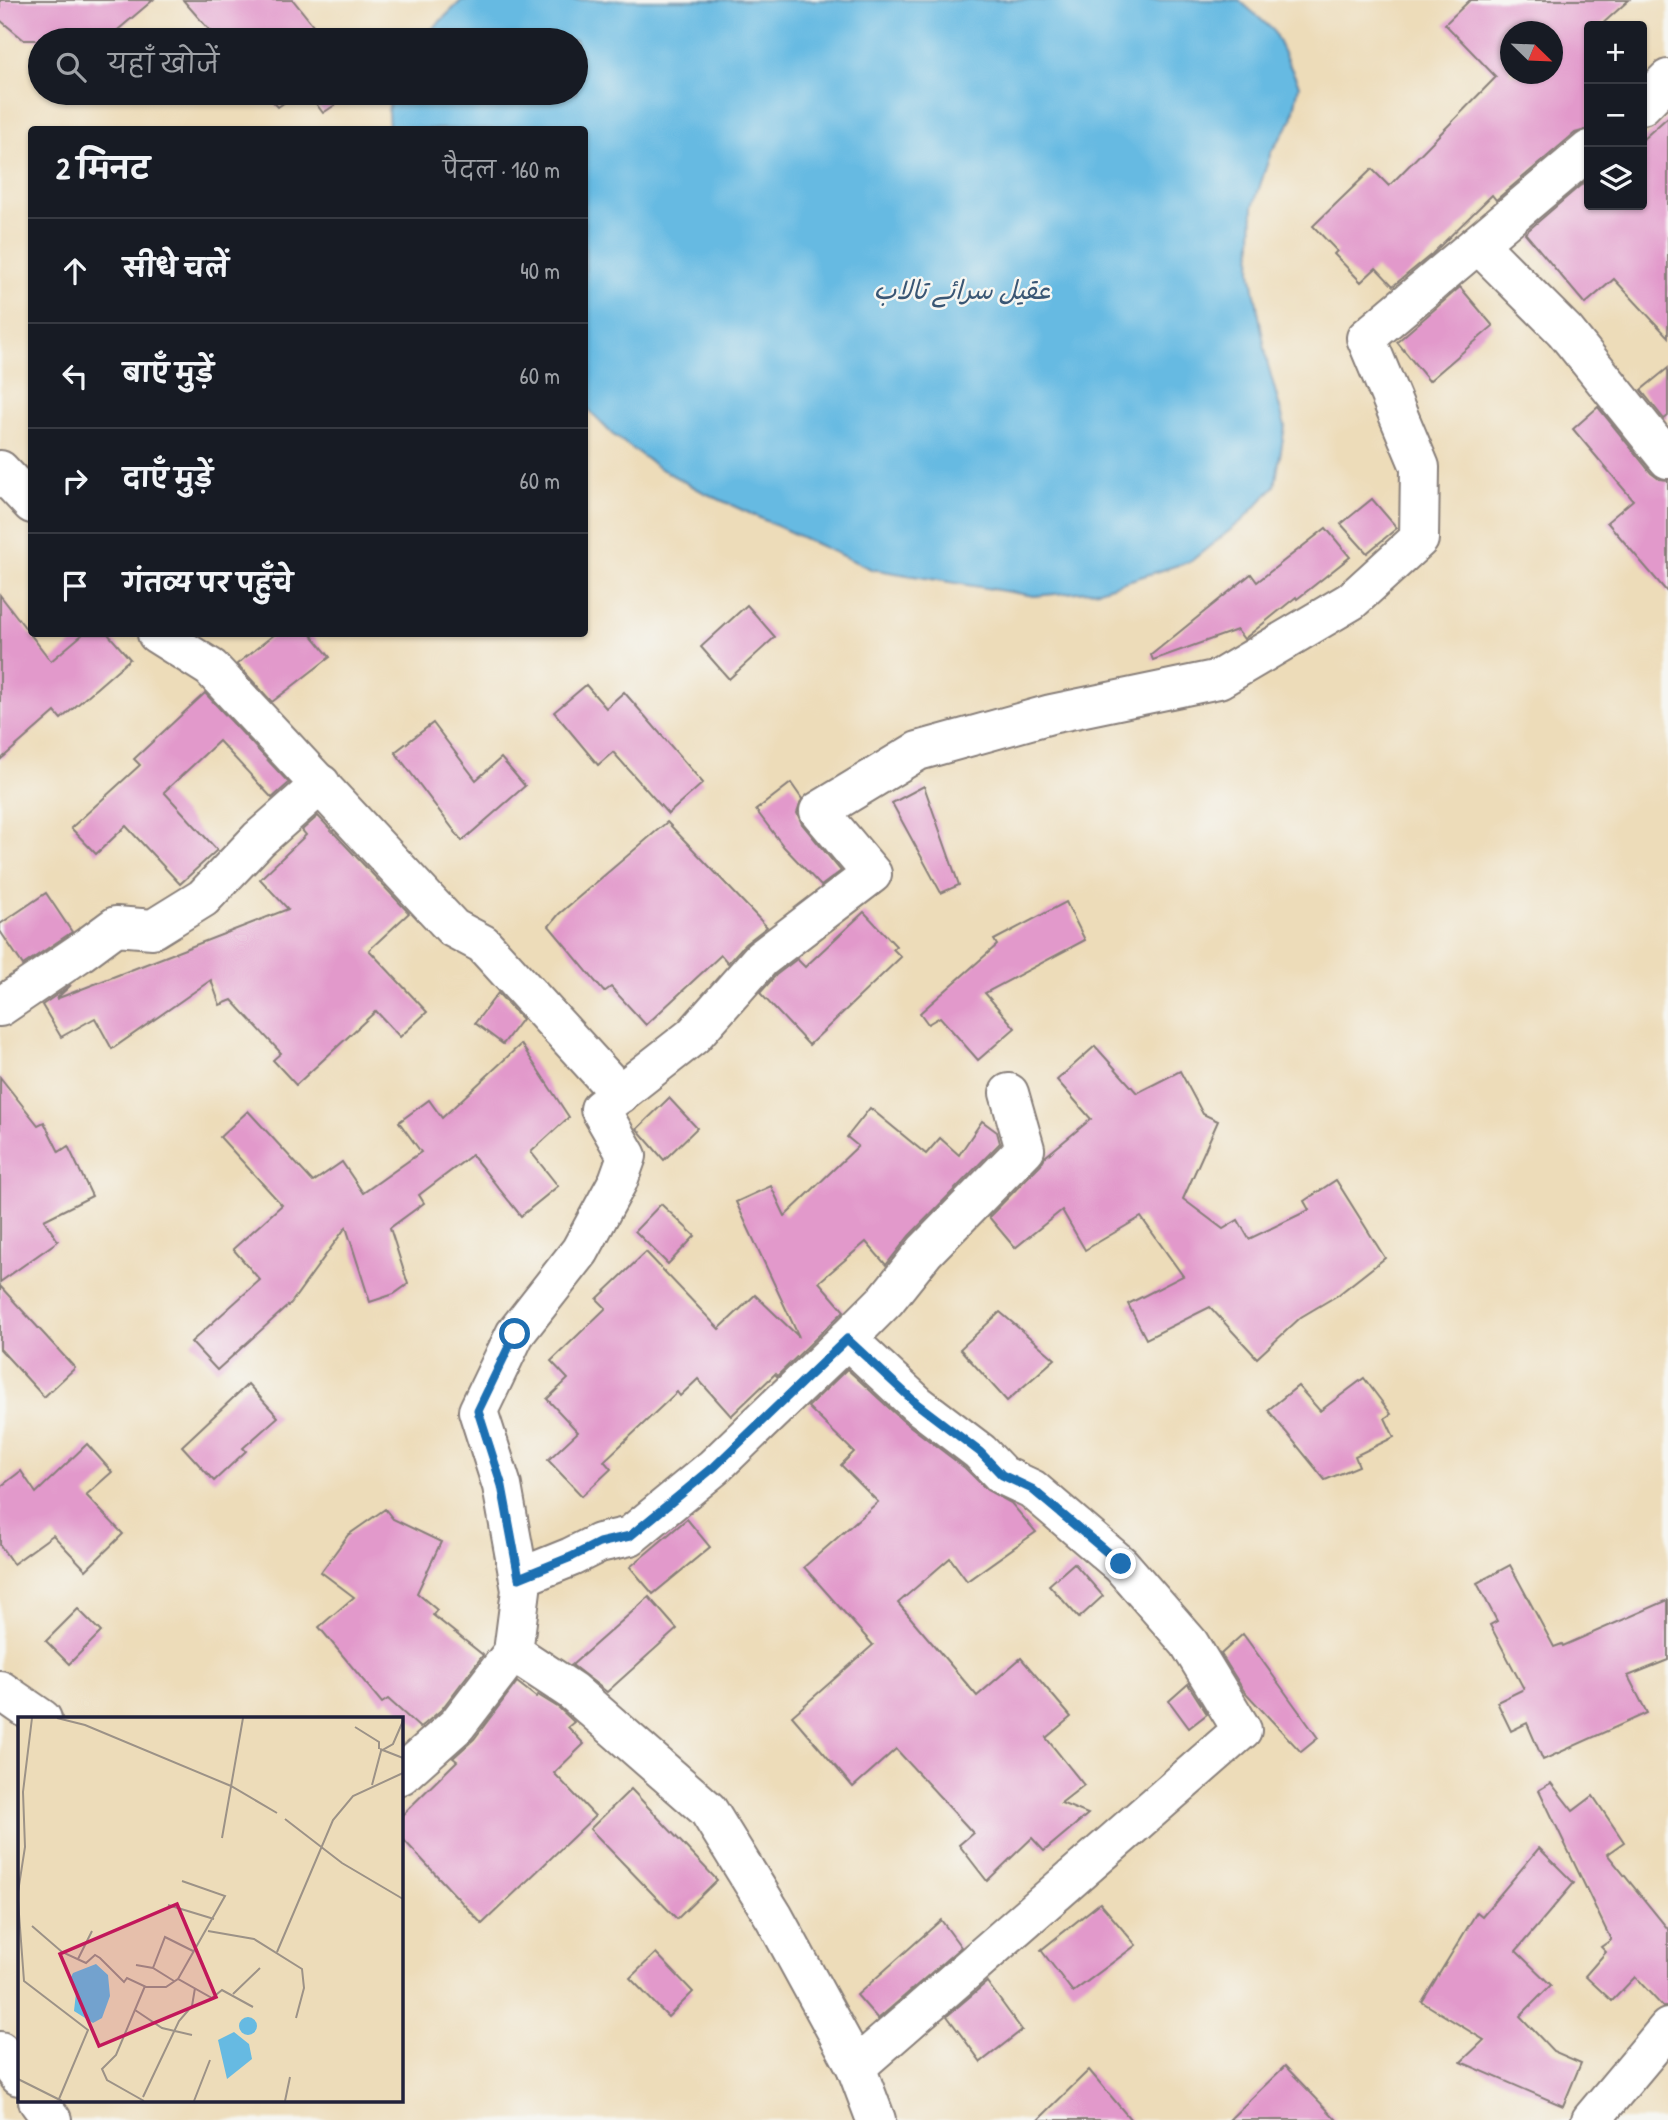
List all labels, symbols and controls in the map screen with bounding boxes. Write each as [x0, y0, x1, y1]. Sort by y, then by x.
north arrow [1500, 21, 1563, 84]
map controls [1584, 21, 1647, 210]
button: + [1584, 21, 1647, 84]
search box [28, 28, 588, 105]
text: यहाँ खोजें [108, 46, 219, 81]
icon: search [52, 48, 90, 86]
button: − [1584, 84, 1647, 147]
button: layers [1584, 147, 1647, 210]
text: 2 मिनट [56, 148, 150, 188]
text: पैदल · 160 m [443, 154, 560, 185]
text: सीधे चलें [123, 250, 229, 285]
icon: ahead [56, 252, 94, 290]
text: 40 m [520, 255, 560, 286]
water label: عقیل سرائے تالاب [874, 272, 1050, 308]
text: बाएँ मुड़ें [123, 355, 214, 390]
icon: left [56, 357, 94, 395]
text: 60 m [520, 360, 560, 391]
text: दाएँ मुड़ें [123, 460, 213, 495]
icon: right [56, 462, 94, 500]
text: 60 m [520, 465, 560, 496]
text: गंतव्य पर पहुँचे [123, 565, 293, 600]
icon: arrive [56, 567, 94, 605]
route start [499, 1318, 530, 1349]
route end [1105, 1548, 1136, 1579]
inset map [18, 1717, 402, 2102]

